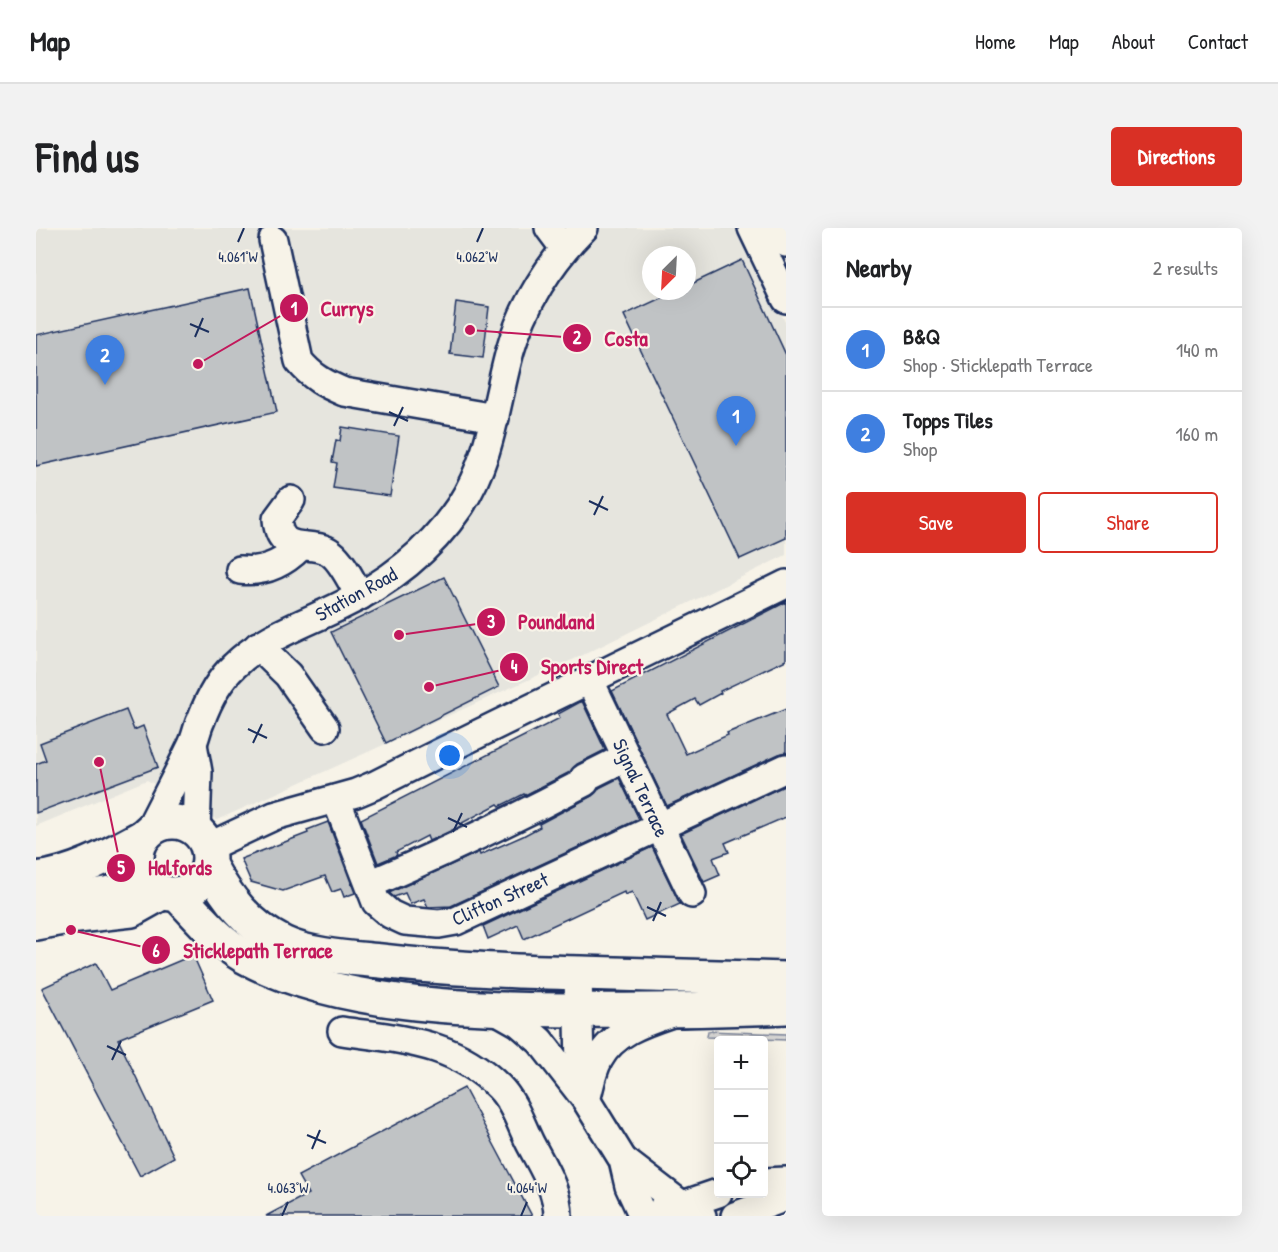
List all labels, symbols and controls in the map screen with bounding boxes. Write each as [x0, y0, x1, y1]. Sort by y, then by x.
text: Map [30, 22, 70, 60]
text: Home [975, 27, 1016, 56]
text: Map [1049, 27, 1079, 56]
text: About [1112, 27, 1155, 56]
text: Contact [1188, 27, 1248, 56]
button: Directions [1111, 127, 1242, 186]
text: Find us [36, 128, 139, 185]
text: 4.061°W [218, 246, 259, 267]
text: 4.062°W [456, 246, 498, 267]
north arrow [642, 246, 696, 300]
text: Nearby [846, 250, 912, 285]
text: 2 results [1153, 254, 1218, 281]
callout: Currys [279, 289, 386, 328]
text: Currys [320, 294, 374, 324]
text: 1 [291, 296, 298, 321]
callout: Costa [562, 319, 660, 358]
text: B&Q [903, 321, 940, 351]
text: Costa [604, 324, 649, 353]
text: 2 [573, 325, 582, 350]
pin: 2 [86, 336, 124, 385]
text: 1 [862, 336, 869, 363]
text: 140 m [1176, 336, 1218, 363]
text: Shop · Sticklepath Terrace [903, 351, 1093, 378]
pin: 1 [716, 396, 756, 446]
text: Topps Tiles [903, 405, 993, 435]
text: 2 [861, 420, 870, 447]
text: 160 m [1176, 420, 1218, 447]
text: Shop [903, 435, 937, 462]
button: Save [846, 492, 1026, 553]
button: Share [1038, 492, 1218, 553]
street label: Station Road [310, 560, 402, 627]
callout: Poundland [476, 602, 606, 641]
text: Poundland [518, 607, 595, 636]
text: 3 [487, 609, 495, 634]
callout: Sports Direct [499, 648, 654, 687]
text: Sports Direct [541, 652, 644, 682]
text: 4 [511, 654, 518, 679]
street label: Signal Terrace [607, 734, 676, 841]
your location [435, 741, 464, 770]
callout: Halfords [106, 848, 224, 887]
text: Halfords [148, 853, 212, 882]
text: 5 [117, 855, 125, 880]
street label: Clifton Street [447, 865, 553, 932]
callout: Sticklepath Terrace [141, 931, 345, 970]
text: Sticklepath Terrace [183, 936, 333, 966]
text: 6 [152, 938, 160, 963]
map controls [714, 1036, 768, 1198]
button: + [714, 1036, 768, 1090]
button: − [714, 1090, 768, 1144]
button: locate [714, 1144, 768, 1198]
text: 4.063°W [268, 1177, 309, 1198]
text: 4.064°W [507, 1177, 548, 1198]

